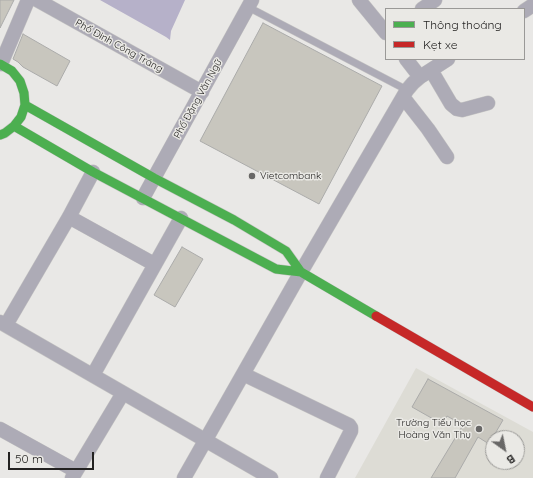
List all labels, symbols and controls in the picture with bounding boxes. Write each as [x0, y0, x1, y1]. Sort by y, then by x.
legend [385, 8, 525, 60]
street label: Phố Đinh Công Tráng [73, 17, 165, 75]
text: Thông thoáng [423, 17, 502, 32]
text: Kẹt xe [423, 37, 457, 52]
street label: Phố Đặng Văn Ngữ [171, 57, 225, 141]
place label: Vietcombank [260, 170, 321, 182]
marker: Vietcombank [247, 171, 257, 181]
place label: Trường Tiểu học Hoàng Văn Thụ [396, 417, 471, 440]
marker: Trường Tiểu học Hoàng Văn Thụ [474, 424, 484, 434]
north arrow [485, 430, 525, 470]
scale bar [10, 444, 96, 470]
text: 50 m [15, 451, 43, 466]
text: B [504, 451, 518, 467]

